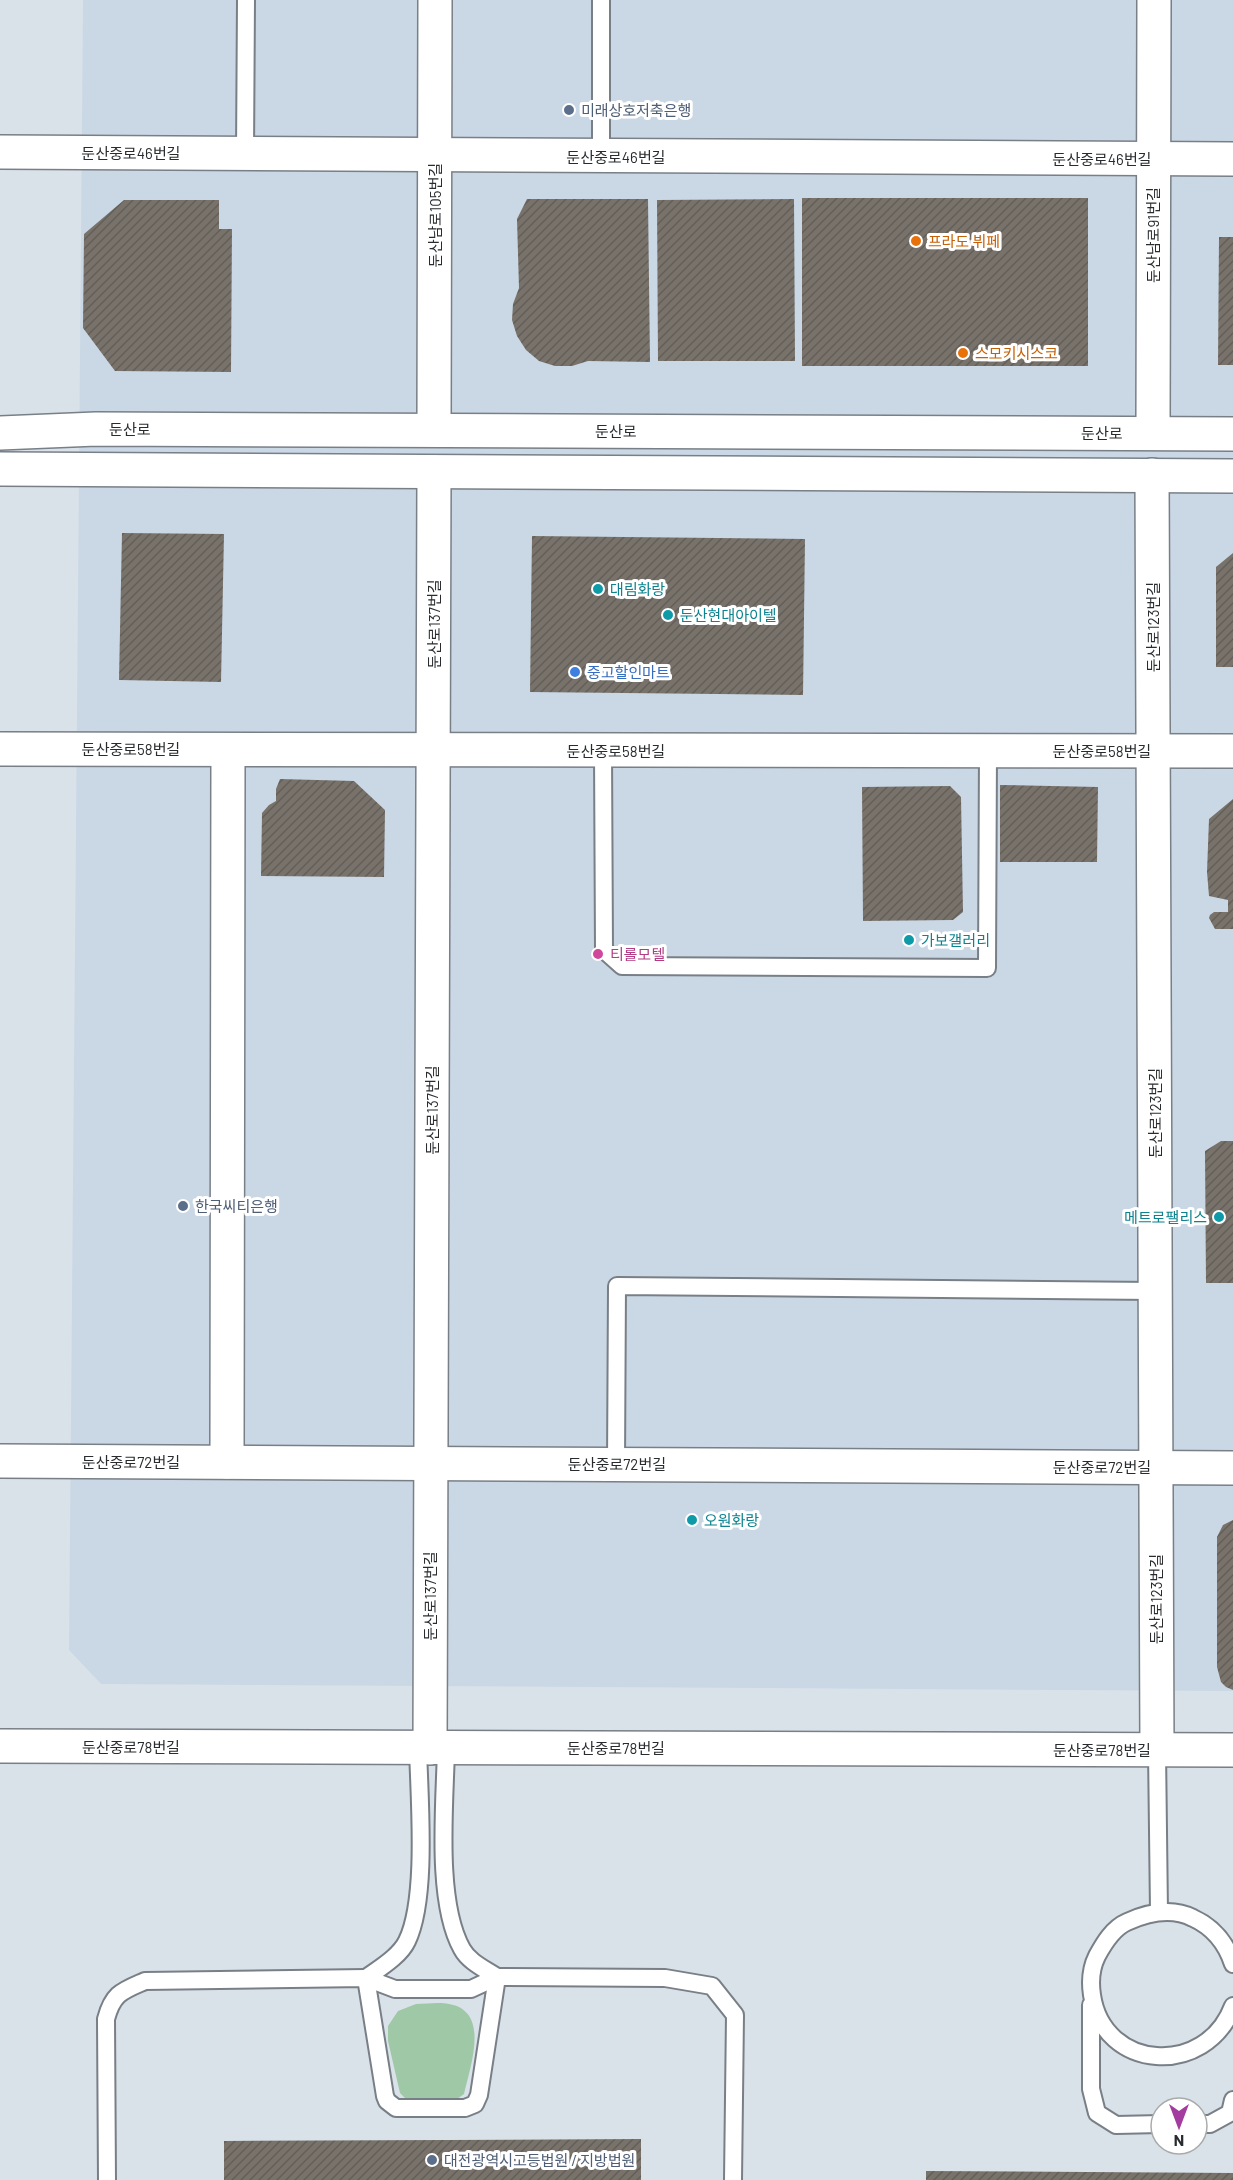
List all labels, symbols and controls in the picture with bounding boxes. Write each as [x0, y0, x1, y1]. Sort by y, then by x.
place label: 미래상호저축은행 [581, 101, 691, 119]
marker: 미래상호저축은행 [562, 103, 576, 117]
street label: 둔산중로46번길 [82, 144, 180, 162]
street label: 둔산중로46번길 [567, 148, 665, 166]
street label: 둔산중로46번길 [1053, 150, 1151, 168]
street label: 둔산남로105번길 [426, 163, 444, 267]
street label: 둔산남로91번길 [1144, 187, 1162, 283]
place label: 프라도 뷔페 [928, 232, 1000, 250]
marker: 프라도 뷔페 [909, 234, 923, 248]
place label: 스모키시스코 [975, 344, 1058, 362]
marker: 스모키시스코 [956, 346, 970, 360]
street label: 둔산로 [109, 420, 151, 438]
street label: 둔산로 [595, 422, 637, 440]
street label: 둔산로 [1081, 424, 1123, 442]
street label: 둔산로137번길 [425, 579, 443, 669]
place label: 대림화랑 [610, 580, 665, 598]
marker: 대림화랑 [591, 582, 605, 596]
street label: 둔산로123번길 [1144, 582, 1162, 672]
place label: 둔산현대아이텔 [680, 606, 777, 624]
marker: 둔산현대아이텔 [661, 608, 675, 622]
place label: 중고할인마트 [587, 663, 670, 681]
marker: 중고할인마트 [568, 665, 582, 679]
street label: 둔산중로58번길 [82, 740, 180, 758]
street label: 둔산중로58번길 [567, 742, 665, 760]
street label: 둔산중로58번길 [1053, 742, 1151, 760]
place label: 가보갤러리 [921, 931, 990, 949]
marker: 가보갤러리 [902, 933, 916, 947]
place label: 티롤모텔 [610, 945, 665, 963]
marker: 티롤모텔 [591, 947, 605, 961]
street label: 둔산로137번길 [423, 1065, 441, 1155]
street label: 둔산로123번길 [1146, 1068, 1164, 1158]
place label: 한국씨티은행 [195, 1197, 278, 1215]
marker: 한국씨티은행 [176, 1199, 190, 1213]
place label: 메트로팰리스 [1124, 1208, 1207, 1226]
marker: 메트로팰리스 [1212, 1210, 1226, 1224]
street label: 둔산중로72번길 [82, 1453, 180, 1471]
street label: 둔산중로72번길 [568, 1455, 666, 1473]
street label: 둔산중로72번길 [1053, 1458, 1151, 1476]
place label: 오원화랑 [704, 1511, 759, 1529]
marker: 오원화랑 [685, 1513, 699, 1527]
street label: 둔산로137번길 [421, 1551, 439, 1641]
street label: 둔산로123번길 [1147, 1554, 1165, 1644]
street label: 둔산중로78번길 [82, 1738, 180, 1756]
street label: 둔산중로78번길 [567, 1739, 665, 1757]
street label: 둔산중로78번길 [1053, 1741, 1151, 1759]
north arrow [1149, 2096, 1209, 2156]
text: N [1174, 2132, 1184, 2151]
place label: 대전광역시고등법원 / 지방법원 [444, 2151, 635, 2169]
marker: 대전광역시고등법원 / 지방법원 [425, 2153, 439, 2167]

